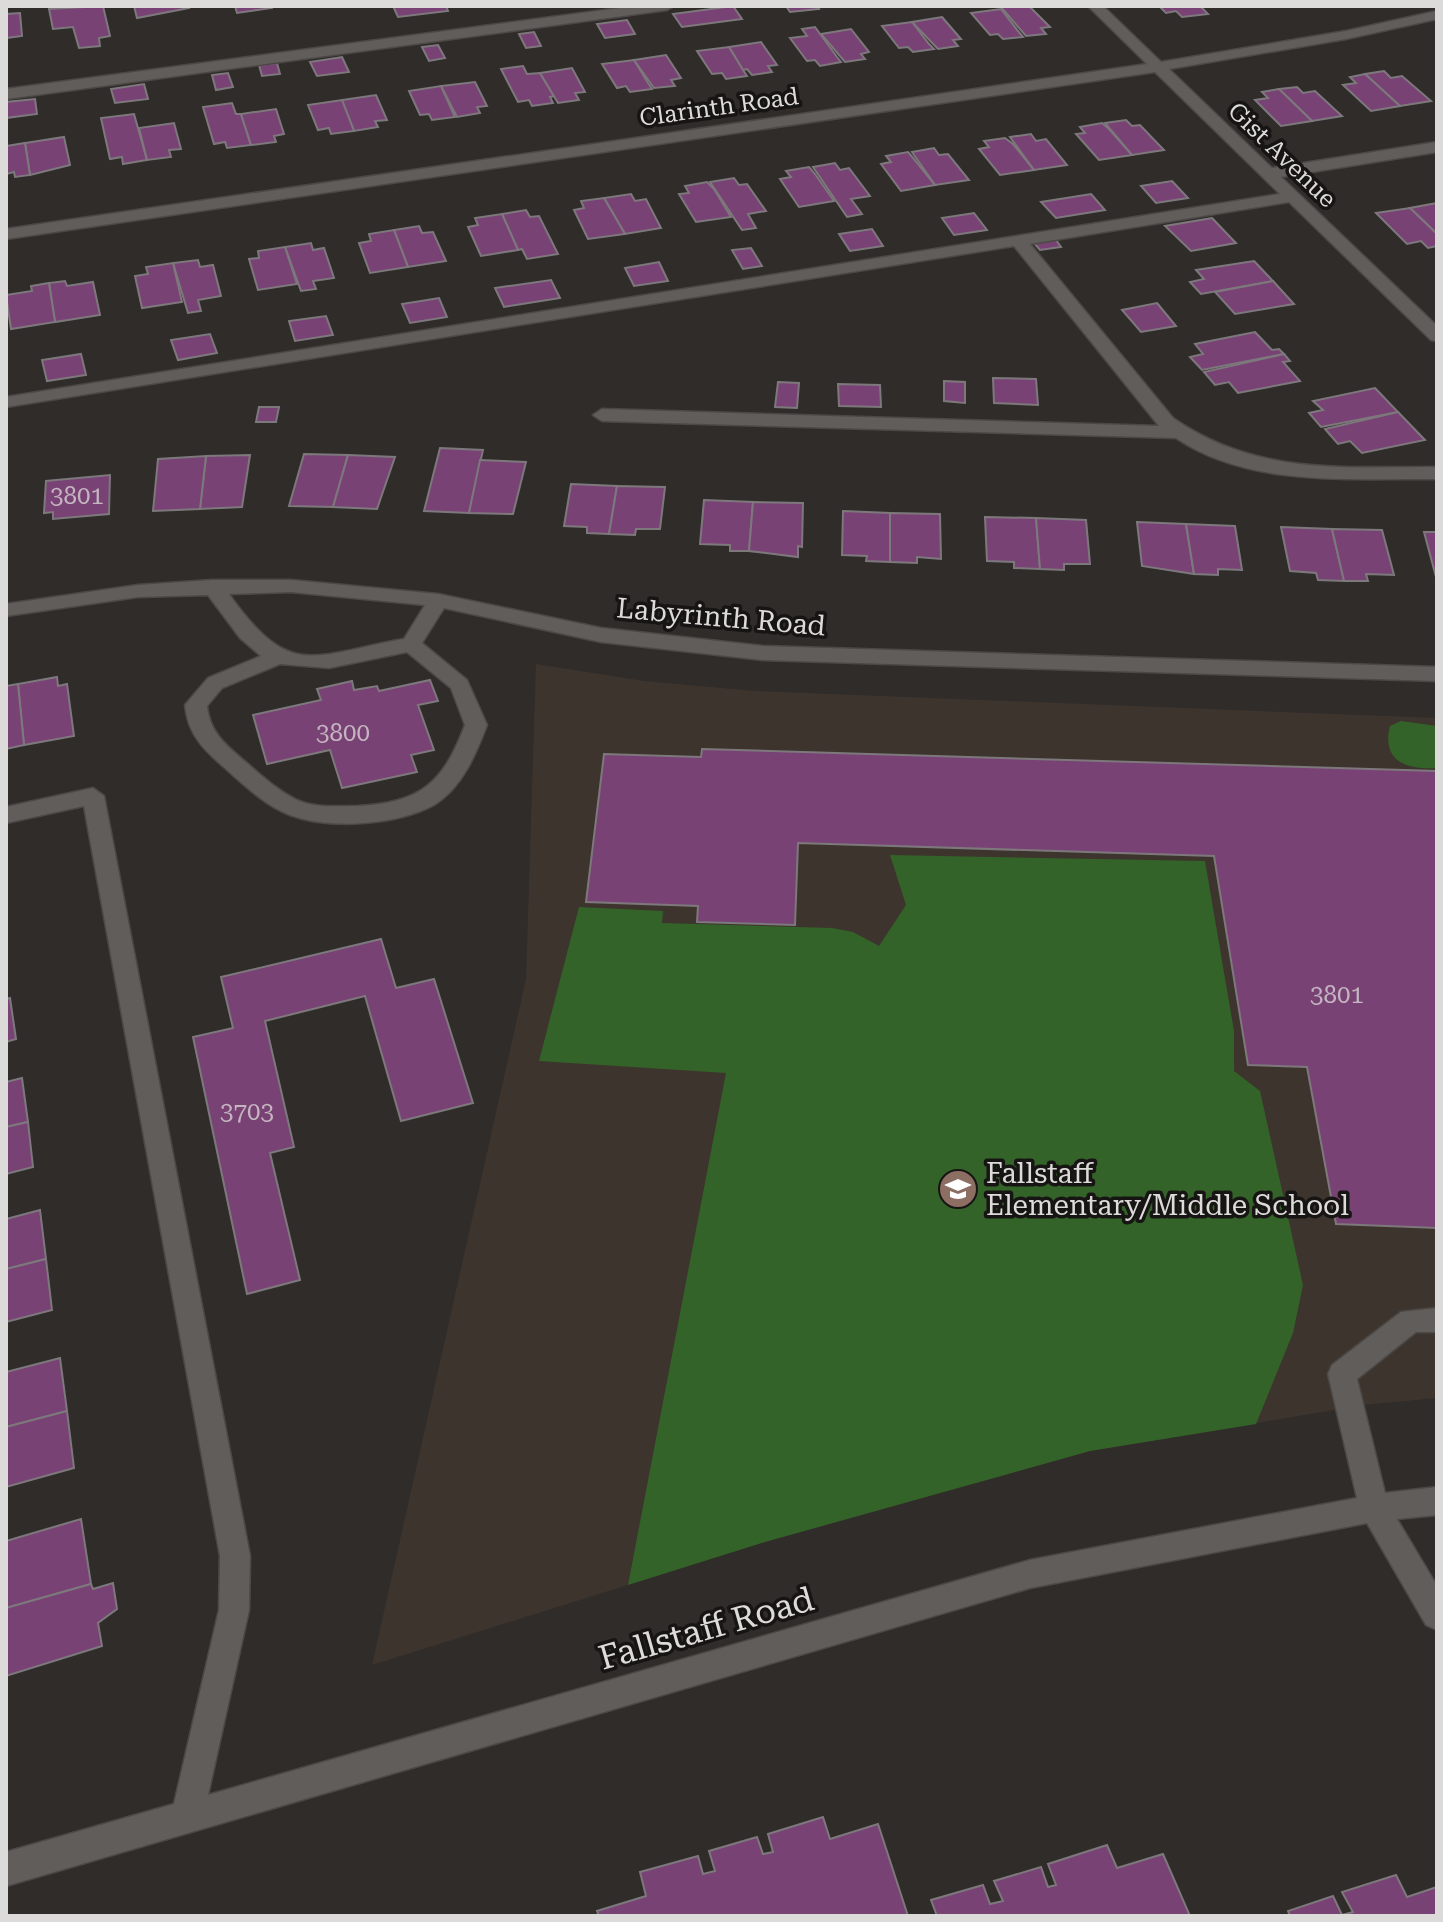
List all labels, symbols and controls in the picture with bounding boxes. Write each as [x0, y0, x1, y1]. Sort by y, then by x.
street label: Clarinth Road [638, 82, 800, 132]
street label: Gist Avenue [1222, 97, 1342, 213]
house number: 3801 [50, 482, 104, 510]
street label: Labyrinth Road [615, 591, 827, 643]
house number: 3800 [316, 719, 370, 747]
house number: 3801 [1310, 981, 1364, 1009]
house number: 3703 [220, 1098, 274, 1126]
place label: Fallstaff Elementary/Middle School [986, 1157, 1349, 1222]
school or university icon: Fallstaff Elementary/Middle School [937, 1168, 979, 1210]
street label: Fallstaff Road [594, 1578, 818, 1678]

